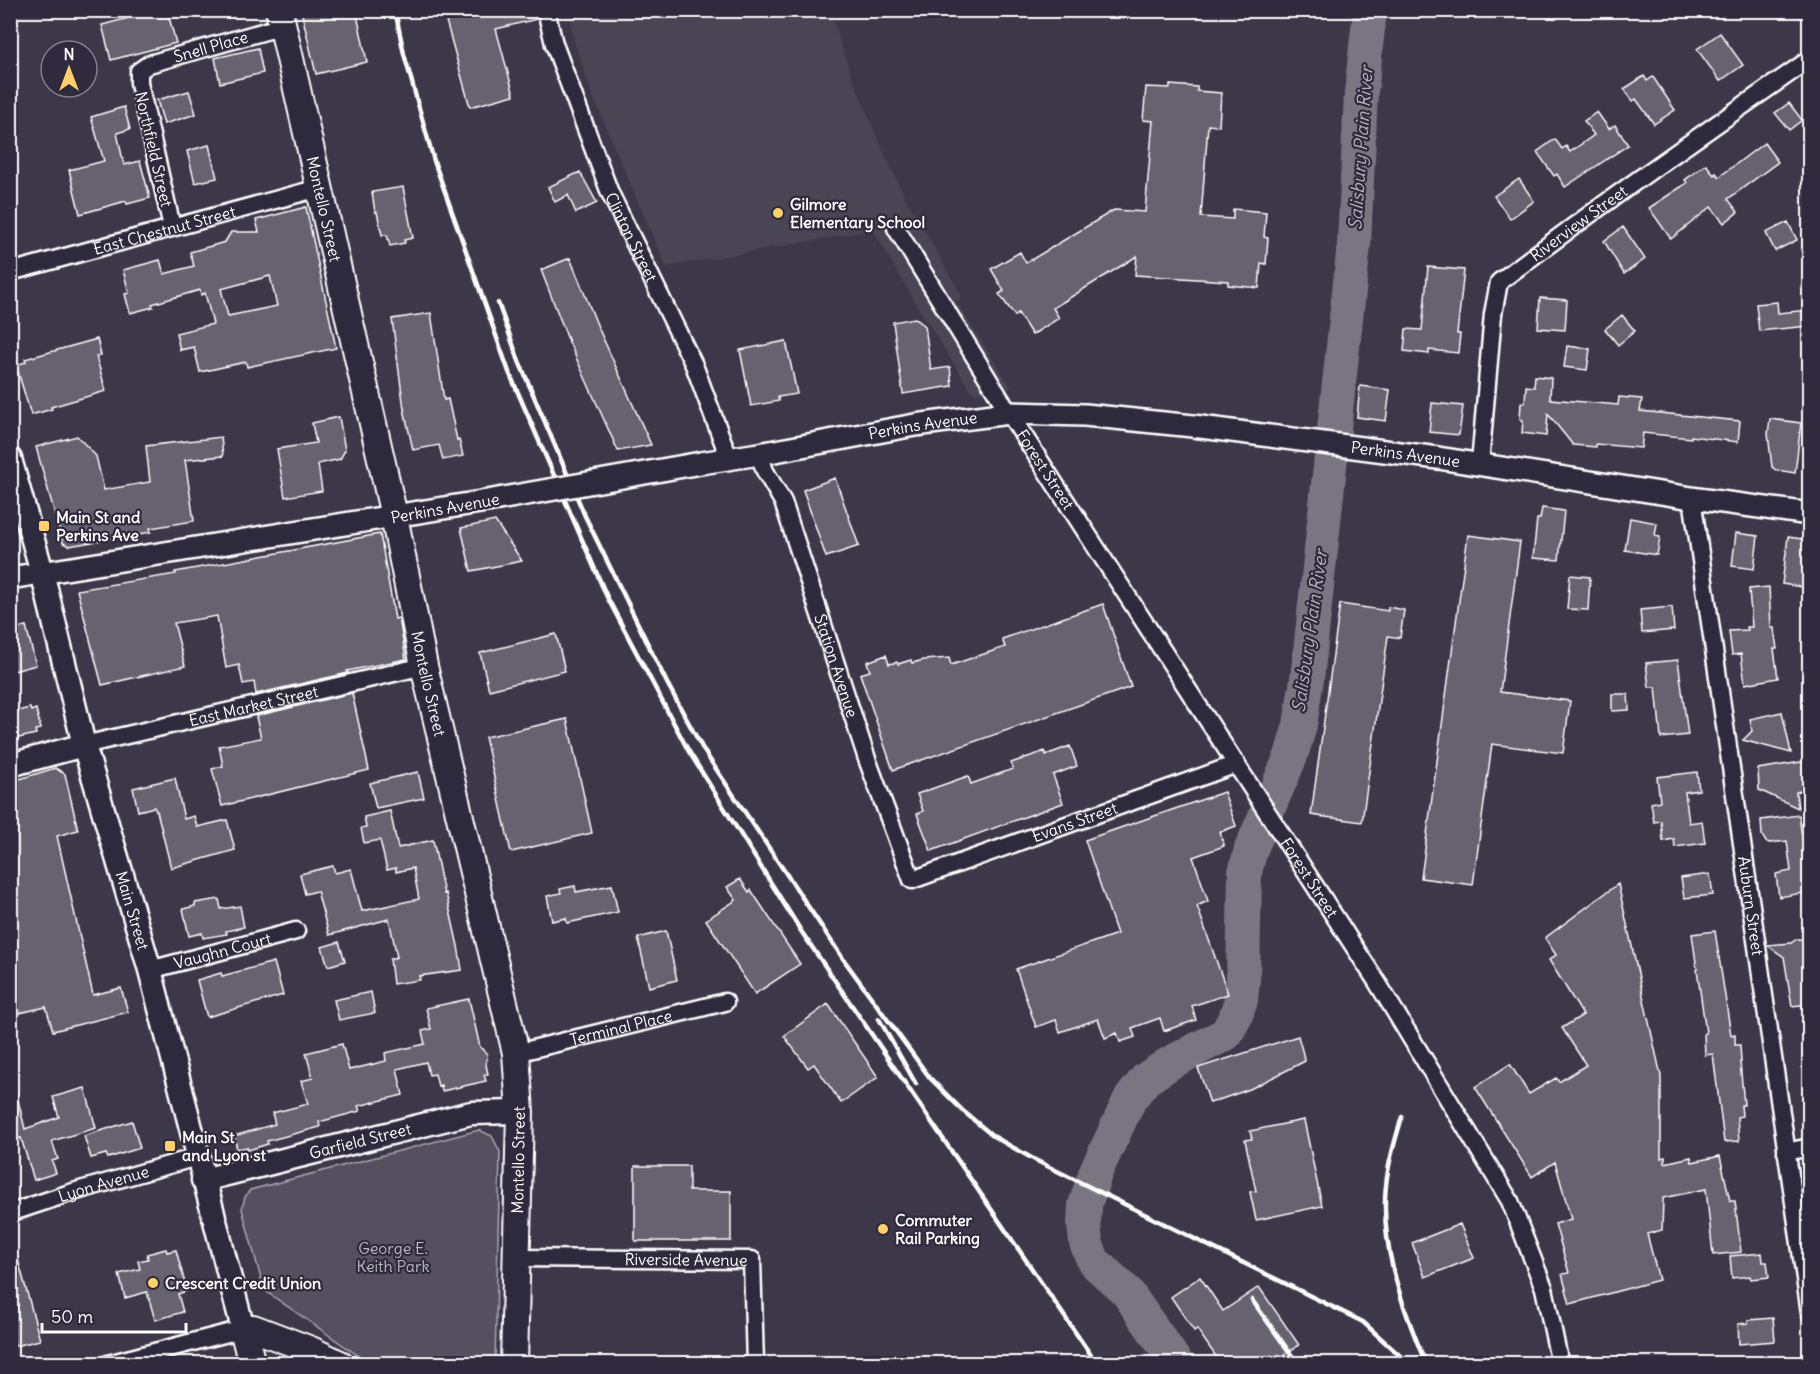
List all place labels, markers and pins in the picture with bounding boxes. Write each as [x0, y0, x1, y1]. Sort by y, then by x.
place label: Gilmore Elementary School [790, 194, 925, 233]
marker: Gilmore Elementary School [771, 206, 785, 220]
place label: Main St and Perkins Ave [56, 507, 141, 545]
marker: Main St and Perkins Ave [37, 519, 51, 533]
place label: Main St and Lyon st [182, 1127, 267, 1166]
marker: Main St and Lyon st [163, 1139, 177, 1153]
place label: Commuter Rail Parking [895, 1210, 980, 1249]
marker: Commuter Rail Parking [876, 1222, 890, 1236]
place label: Crescent Credit Union [165, 1273, 321, 1293]
marker: Crescent Credit Union [146, 1276, 160, 1290]

